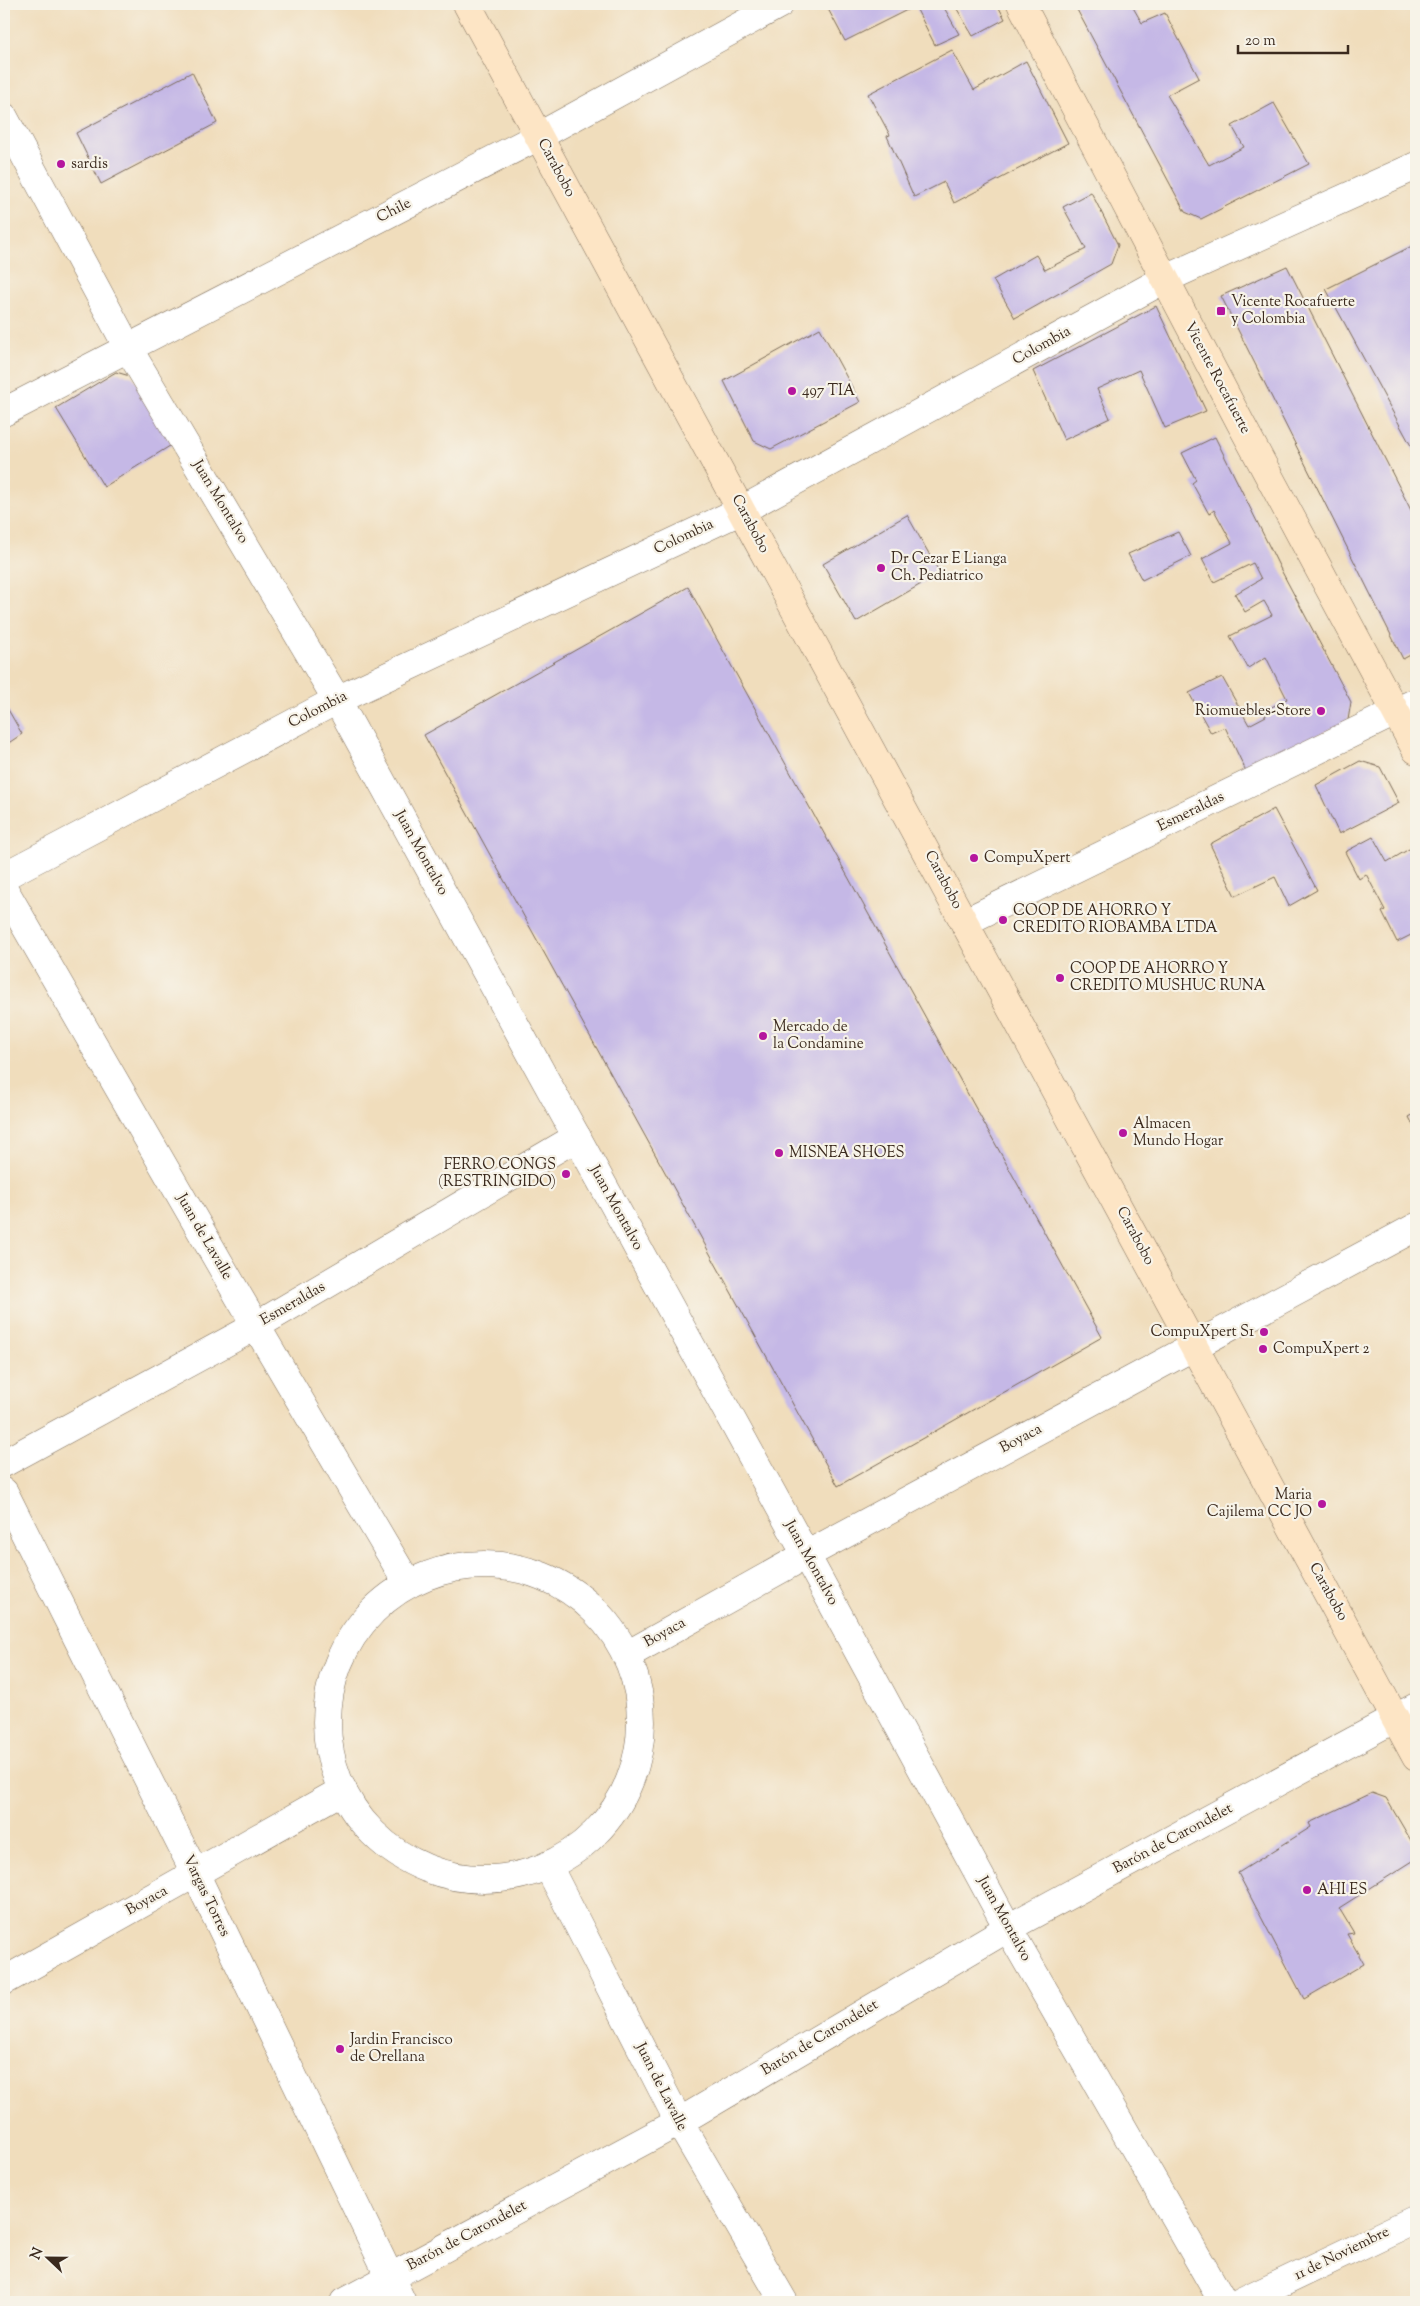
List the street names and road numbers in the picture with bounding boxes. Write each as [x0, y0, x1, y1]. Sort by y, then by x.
street label: Carabobo [532, 135, 580, 201]
street label: Chile [373, 193, 415, 229]
street label: Vicente Rocafuerte [1179, 318, 1255, 438]
street label: Colombia [1009, 321, 1075, 371]
street label: Juan Montalvo [186, 455, 253, 548]
street label: Carabobo [726, 491, 774, 557]
street label: Colombia [651, 514, 717, 560]
street label: Colombia [285, 686, 351, 734]
street label: Esmeraldas [1154, 787, 1228, 837]
street label: Juan Montalvo [389, 806, 453, 899]
street label: Carabobo [919, 847, 967, 913]
street label: Juan Montalvo [584, 1161, 648, 1254]
street label: Juan de Lavalle [170, 1189, 237, 1284]
street label: Carabobo [1111, 1203, 1159, 1269]
street label: Esmeraldas [257, 1277, 330, 1331]
street label: Boyaca [996, 1419, 1046, 1459]
street label: Juan Montalvo [779, 1516, 843, 1609]
street label: Carabobo [1303, 1559, 1353, 1625]
street label: Boyaca [640, 1613, 690, 1653]
street label: Barón de Carondelet [1109, 1799, 1237, 1879]
street label: Vargas Torres [177, 1852, 235, 1940]
street label: Juan Montalvo [972, 1872, 1036, 1965]
street label: Boyaca [122, 1881, 172, 1921]
street label: Barón de Carondelet [758, 1995, 882, 2081]
street label: Juan de Lavalle [629, 2038, 692, 2135]
street label: Barón de Carondelet [403, 2196, 531, 2276]
street label: 11 de Noviembre [1291, 2222, 1393, 2286]

